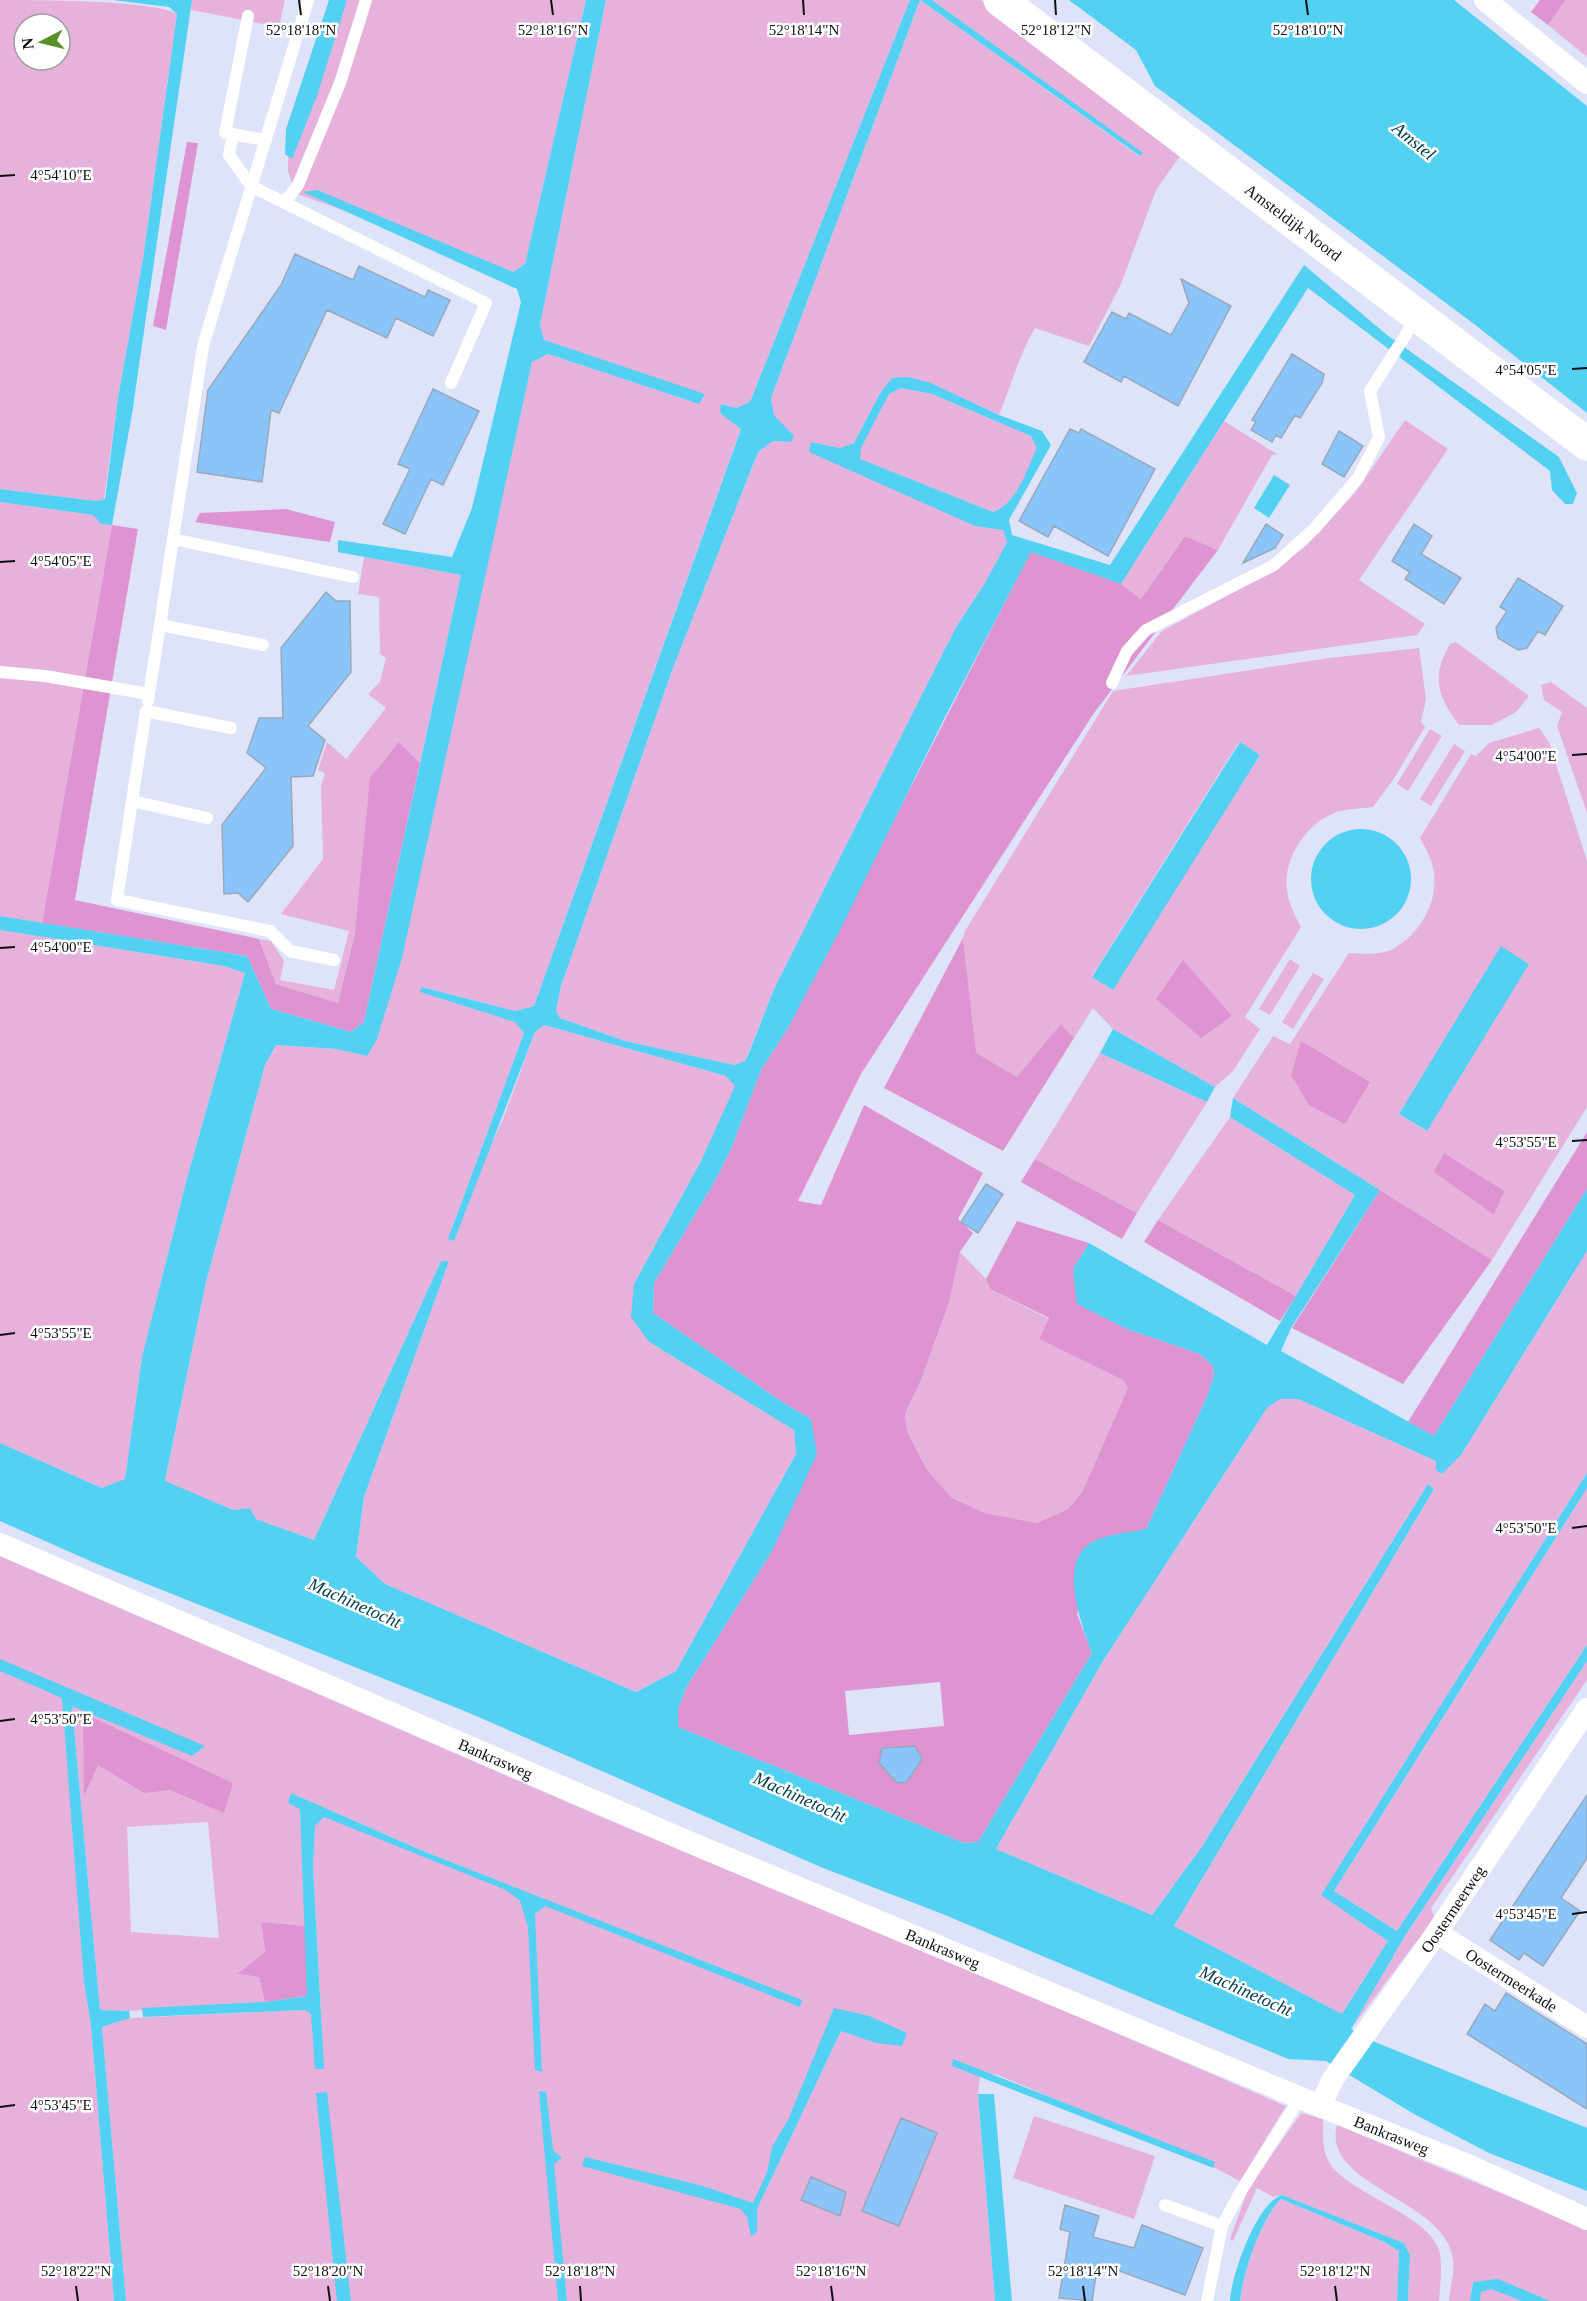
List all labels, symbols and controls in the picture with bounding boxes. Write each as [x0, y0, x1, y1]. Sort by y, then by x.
north arrow [12, 12, 72, 72]
text: 52°18'18"N [266, 22, 336, 38]
text: 52°18'16"N [518, 22, 588, 38]
text: 52°18'14"N [769, 22, 839, 38]
text: 52°18'12"N [1021, 22, 1091, 38]
text: 52°18'10"N [1273, 22, 1343, 38]
text: N [18, 37, 37, 51]
water label: Amstel [1388, 117, 1439, 164]
text: 4°54'10"E [30, 167, 92, 183]
street label: Amsteldijk Noord [1242, 180, 1345, 264]
text: 4°54'05"E [1495, 362, 1557, 378]
text: 4°54'05"E [30, 553, 92, 569]
text: 4°54'00"E [1495, 748, 1557, 764]
text: 4°54'00"E [30, 939, 92, 955]
text: 4°53'55"E [1495, 1134, 1557, 1150]
text: 4°53'55"E [30, 1325, 92, 1341]
text: 4°53'50"E [1495, 1520, 1557, 1536]
water label: Machinetocht [305, 1573, 405, 1633]
text: 4°53'50"E [30, 1711, 92, 1727]
street label: Bankrasweg [456, 1735, 535, 1783]
water label: Machinetocht [750, 1767, 850, 1827]
street label: Oostermeerweg [1417, 1862, 1489, 1956]
text: 4°53'45"E [1495, 1906, 1557, 1922]
street label: Bankrasweg [903, 1925, 983, 1972]
street label: Oostermeerkade [1463, 1945, 1561, 2015]
water label: Machinetocht [1196, 1961, 1296, 2021]
text: 4°53'45"E [30, 2097, 92, 2113]
street label: Bankrasweg [1352, 2112, 1432, 2158]
text: 52°18'22"N [41, 2263, 111, 2279]
text: 52°18'20"N [293, 2263, 363, 2279]
text: 52°18'18"N [545, 2263, 615, 2279]
text: 52°18'16"N [796, 2263, 866, 2279]
text: 52°18'14"N [1048, 2263, 1118, 2279]
text: 52°18'12"N [1300, 2263, 1370, 2279]

